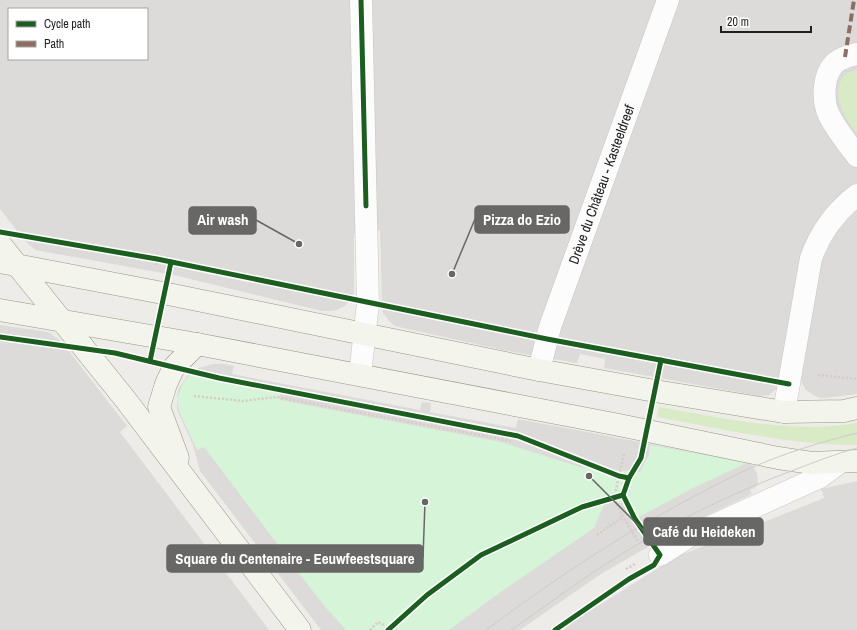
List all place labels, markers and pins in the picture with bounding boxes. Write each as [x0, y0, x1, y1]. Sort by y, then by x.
callout: Pizza do Ezio [475, 206, 569, 233]
callout: Air wash [189, 207, 256, 234]
callout: Café du Heideken [644, 518, 763, 545]
callout: Square du Centenaire - Eeuwfeestsquare [167, 545, 423, 572]

